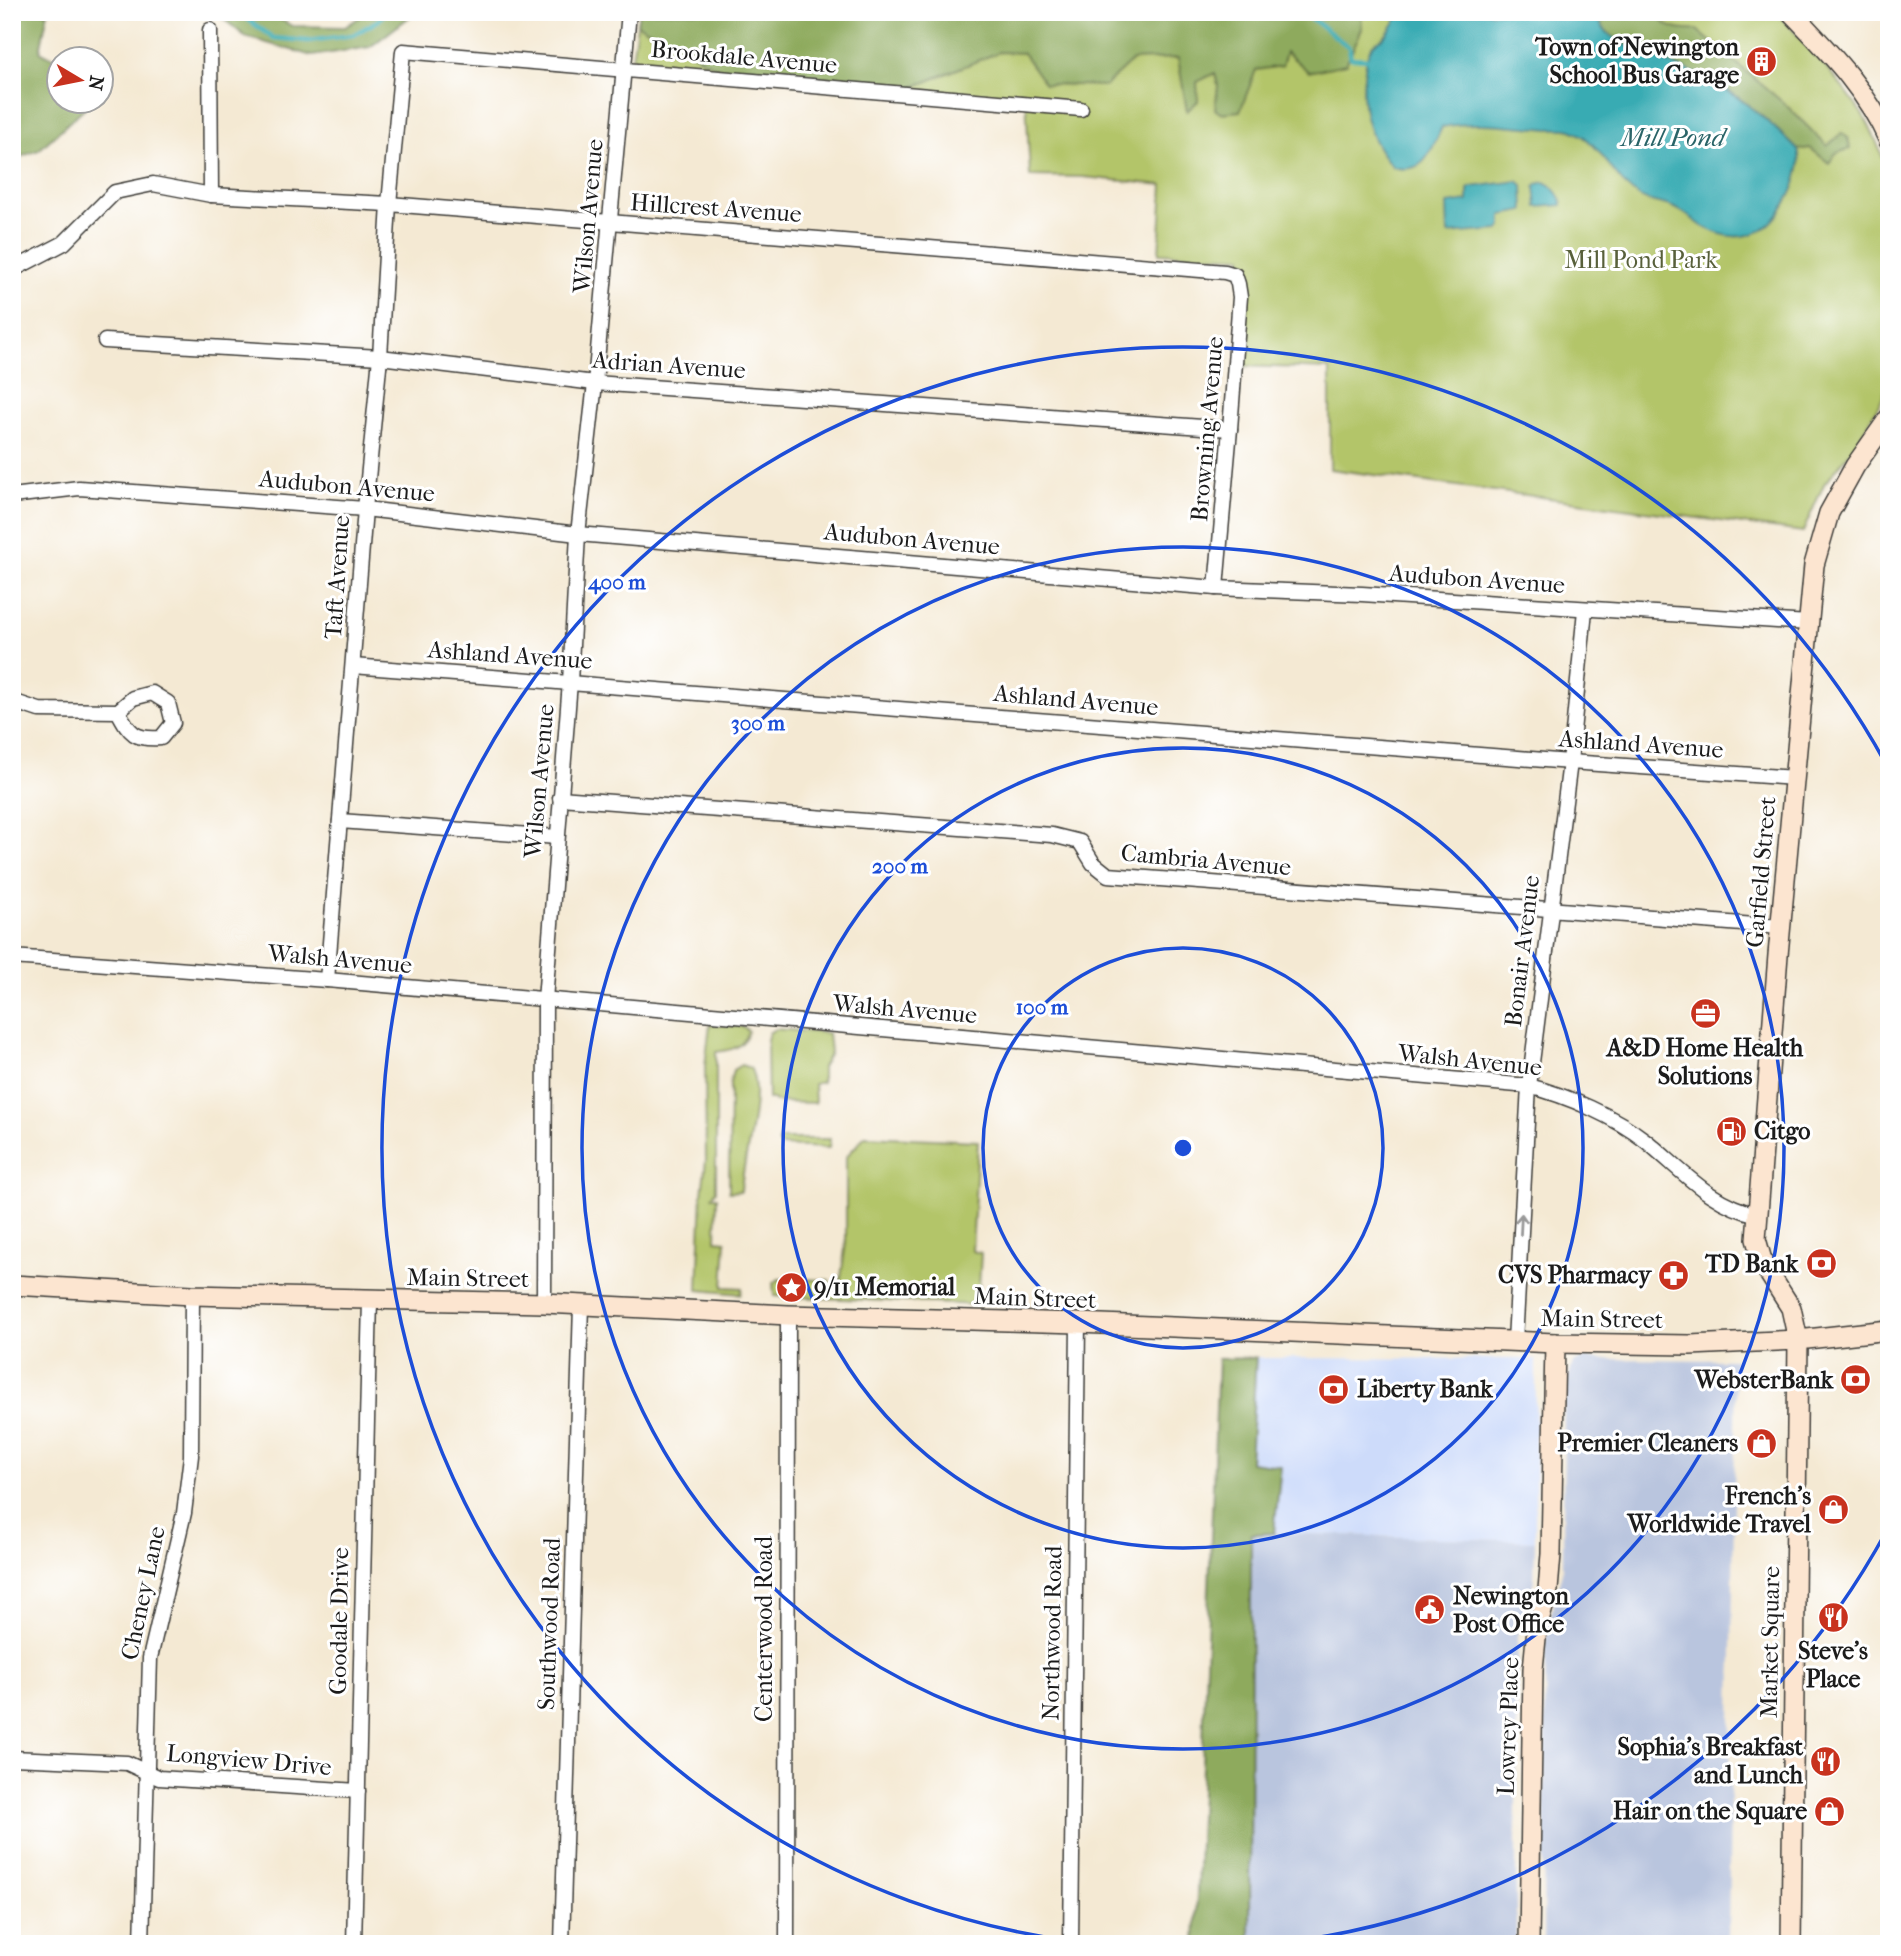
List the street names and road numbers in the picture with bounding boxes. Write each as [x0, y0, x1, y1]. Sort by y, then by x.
street label: Brookdale Avenue [650, 35, 838, 79]
street label: Wilson Avenue [567, 138, 609, 295]
street label: Hillcrest Avenue [629, 188, 803, 228]
street label: Browning Avenue [1185, 335, 1229, 523]
street label: Adrian Avenue [590, 346, 747, 384]
street label: Audubon Avenue [257, 464, 436, 508]
street label: Taft Avenue [319, 514, 355, 640]
street label: Audubon Avenue [822, 517, 1001, 561]
street label: Audubon Avenue [1387, 559, 1566, 599]
street label: Ashland Avenue [426, 635, 593, 675]
street label: Ashland Avenue [992, 679, 1160, 721]
street label: Wilson Avenue [518, 703, 560, 860]
street label: Ashland Avenue [1557, 724, 1724, 764]
street label: Garfield Street [1740, 795, 1782, 949]
street label: Cambria Avenue [1120, 839, 1292, 881]
street label: Bonair Avenue [1499, 873, 1545, 1028]
street label: Walsh Avenue [266, 939, 413, 979]
street label: Walsh Avenue [831, 989, 978, 1029]
street label: Walsh Avenue [1396, 1038, 1543, 1081]
street label: Main Street [406, 1263, 530, 1293]
street label: Main Street [973, 1282, 1097, 1314]
street label: Main Street [1540, 1304, 1664, 1334]
street label: Cheney Lane [115, 1523, 171, 1662]
street label: Centerwood Road [750, 1535, 778, 1722]
street label: Southwood Road [532, 1536, 566, 1711]
street label: Northwood Road [1036, 1544, 1068, 1721]
street label: Goodale Drive [324, 1547, 354, 1695]
street label: Market Square [1755, 1566, 1785, 1718]
street label: Lowrey Place [1492, 1656, 1524, 1796]
street label: Longview Drive [165, 1739, 333, 1781]

